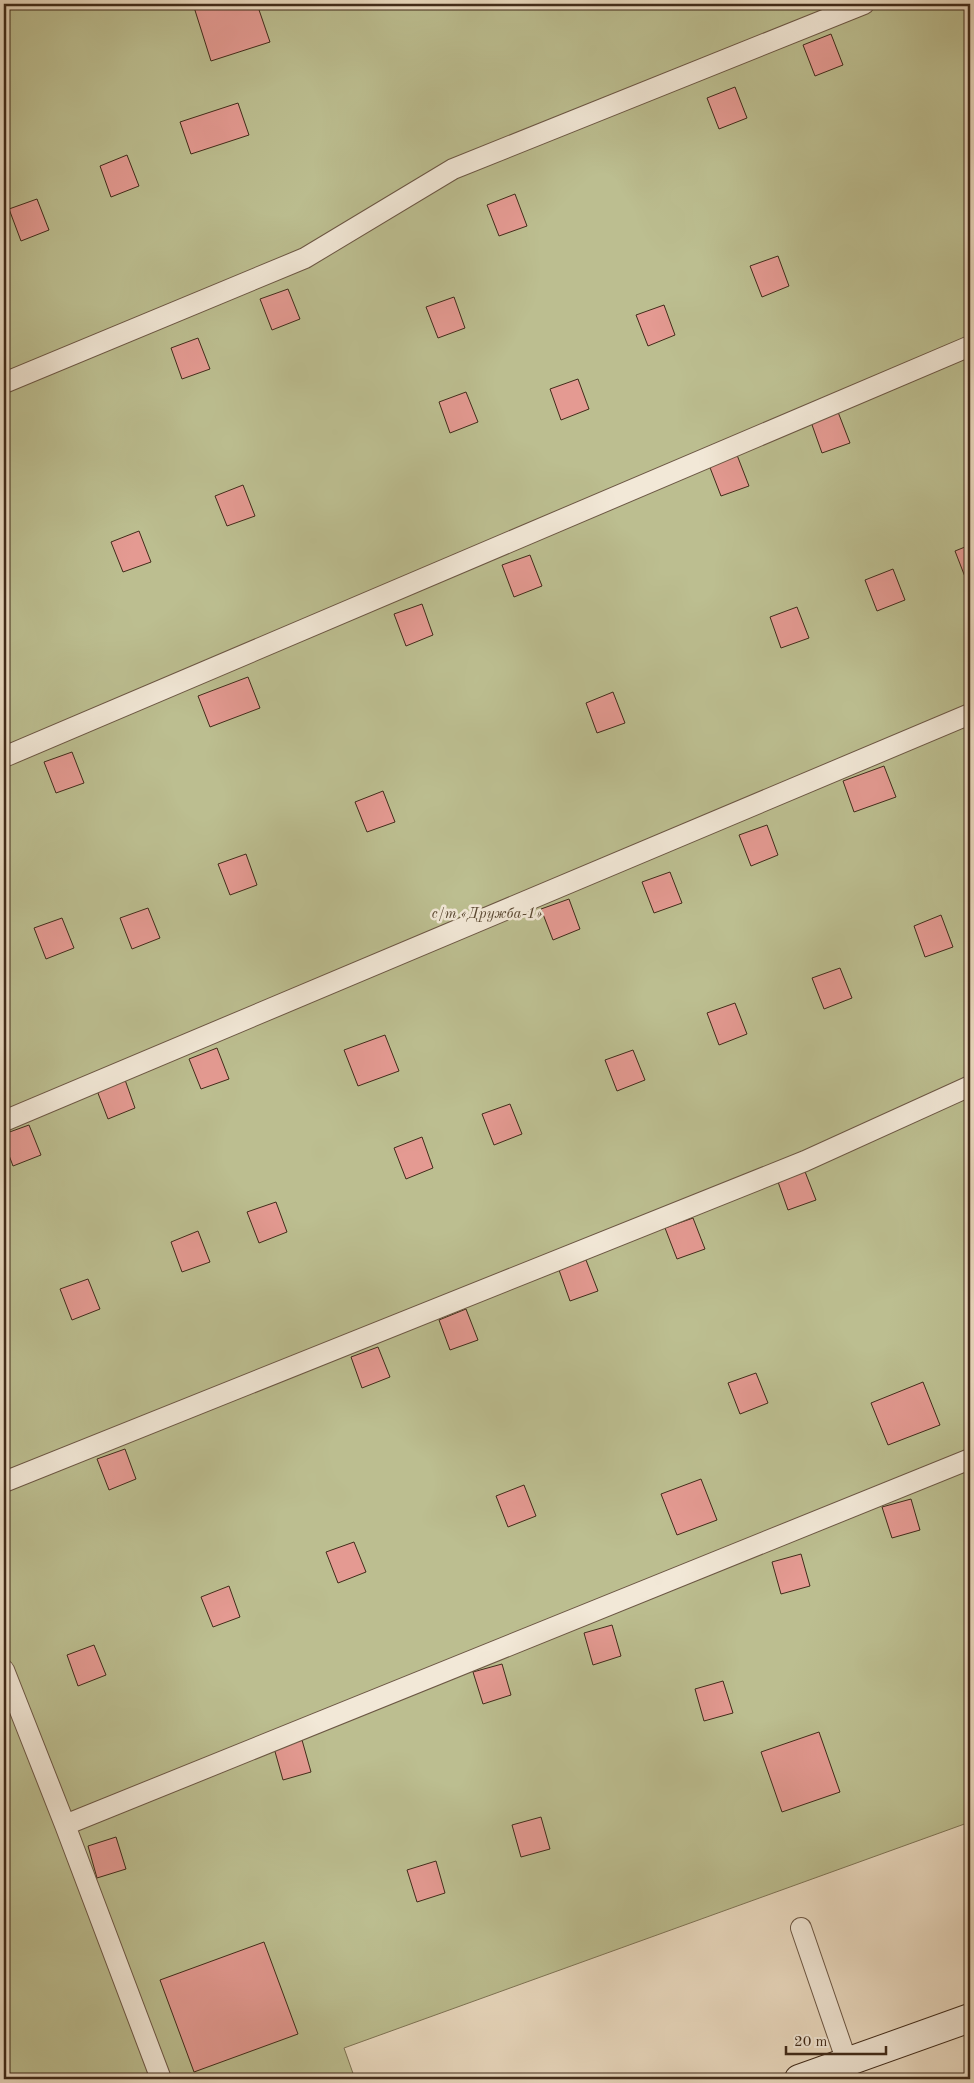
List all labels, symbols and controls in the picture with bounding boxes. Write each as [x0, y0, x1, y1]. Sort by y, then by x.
park label: с/т «Дружба-1» [432, 906, 542, 922]
scale bar [786, 2023, 886, 2055]
text: 20 m [794, 2035, 828, 2050]

